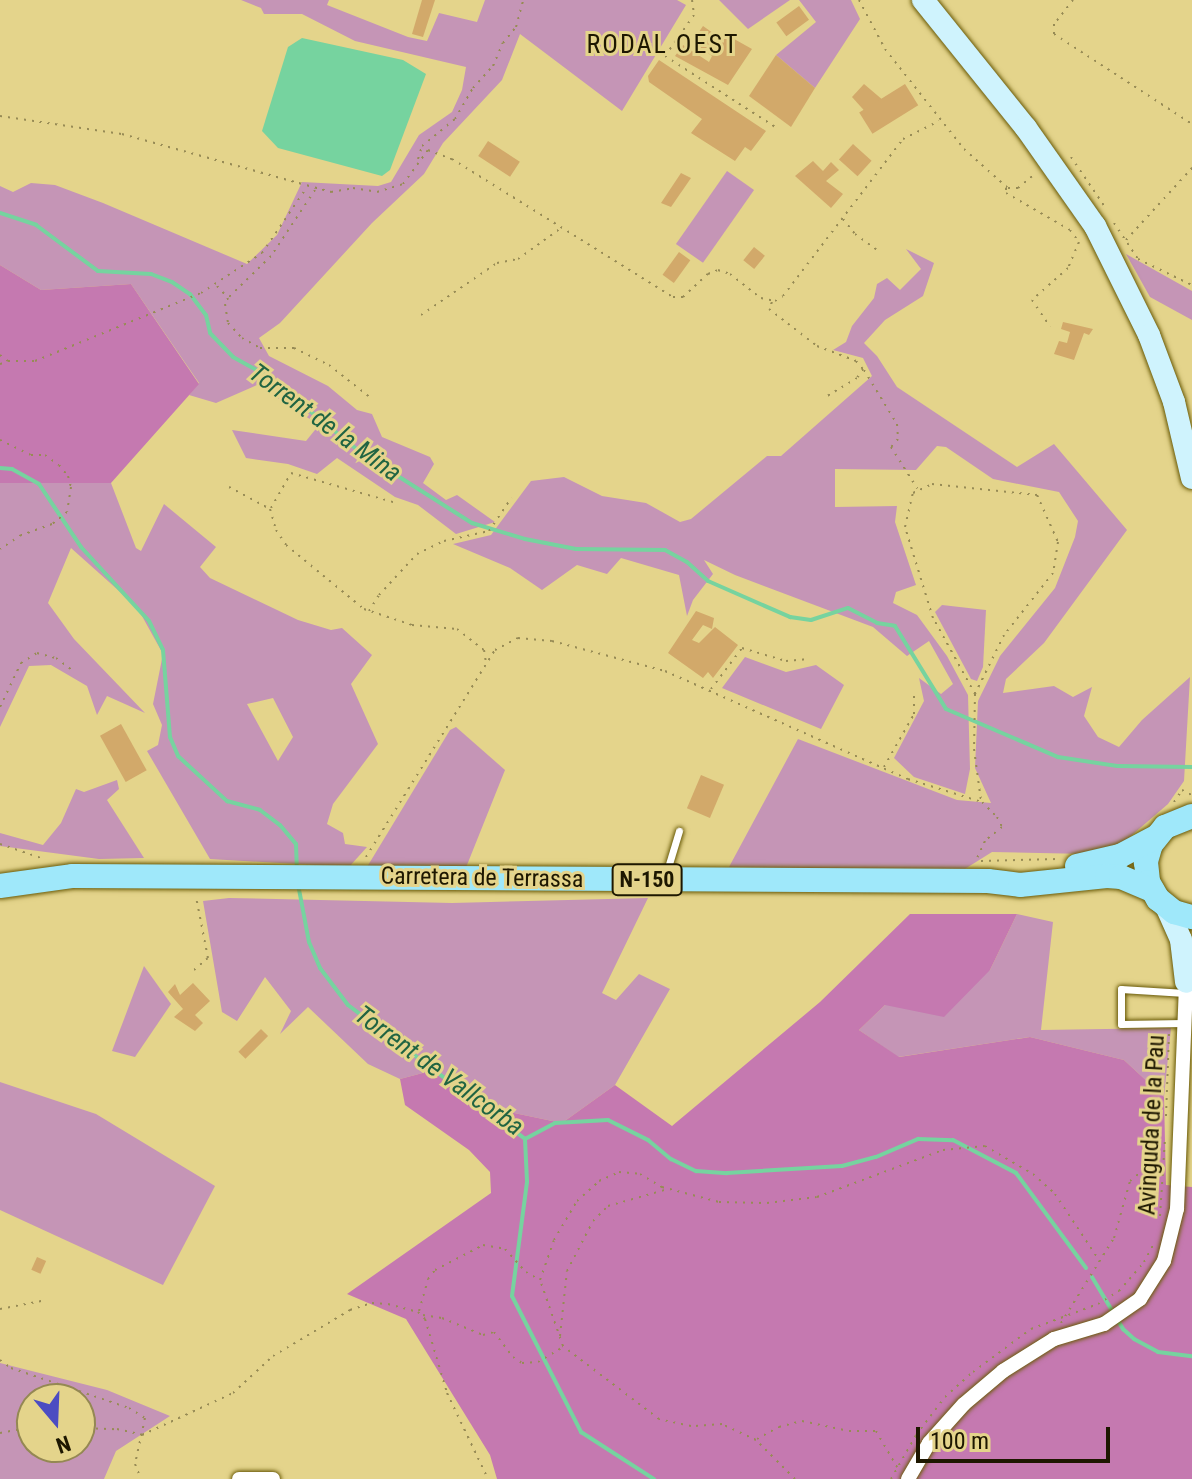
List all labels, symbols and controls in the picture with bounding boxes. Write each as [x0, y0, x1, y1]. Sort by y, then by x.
district label: RODAL OEST [587, 29, 739, 61]
water label: Torrent de la Mina [243, 357, 407, 489]
street label: Carretera de Terrassa [380, 862, 584, 894]
road number: N-150 [611, 862, 683, 898]
water label: Torrent de Vallcorba [349, 999, 529, 1143]
street label: Avinguda de la Pau [1133, 1034, 1171, 1216]
north arrow [16, 1383, 96, 1463]
scale bar [920, 1411, 1114, 1461]
text: 100 m [930, 1427, 989, 1455]
text: N [53, 1430, 74, 1458]

